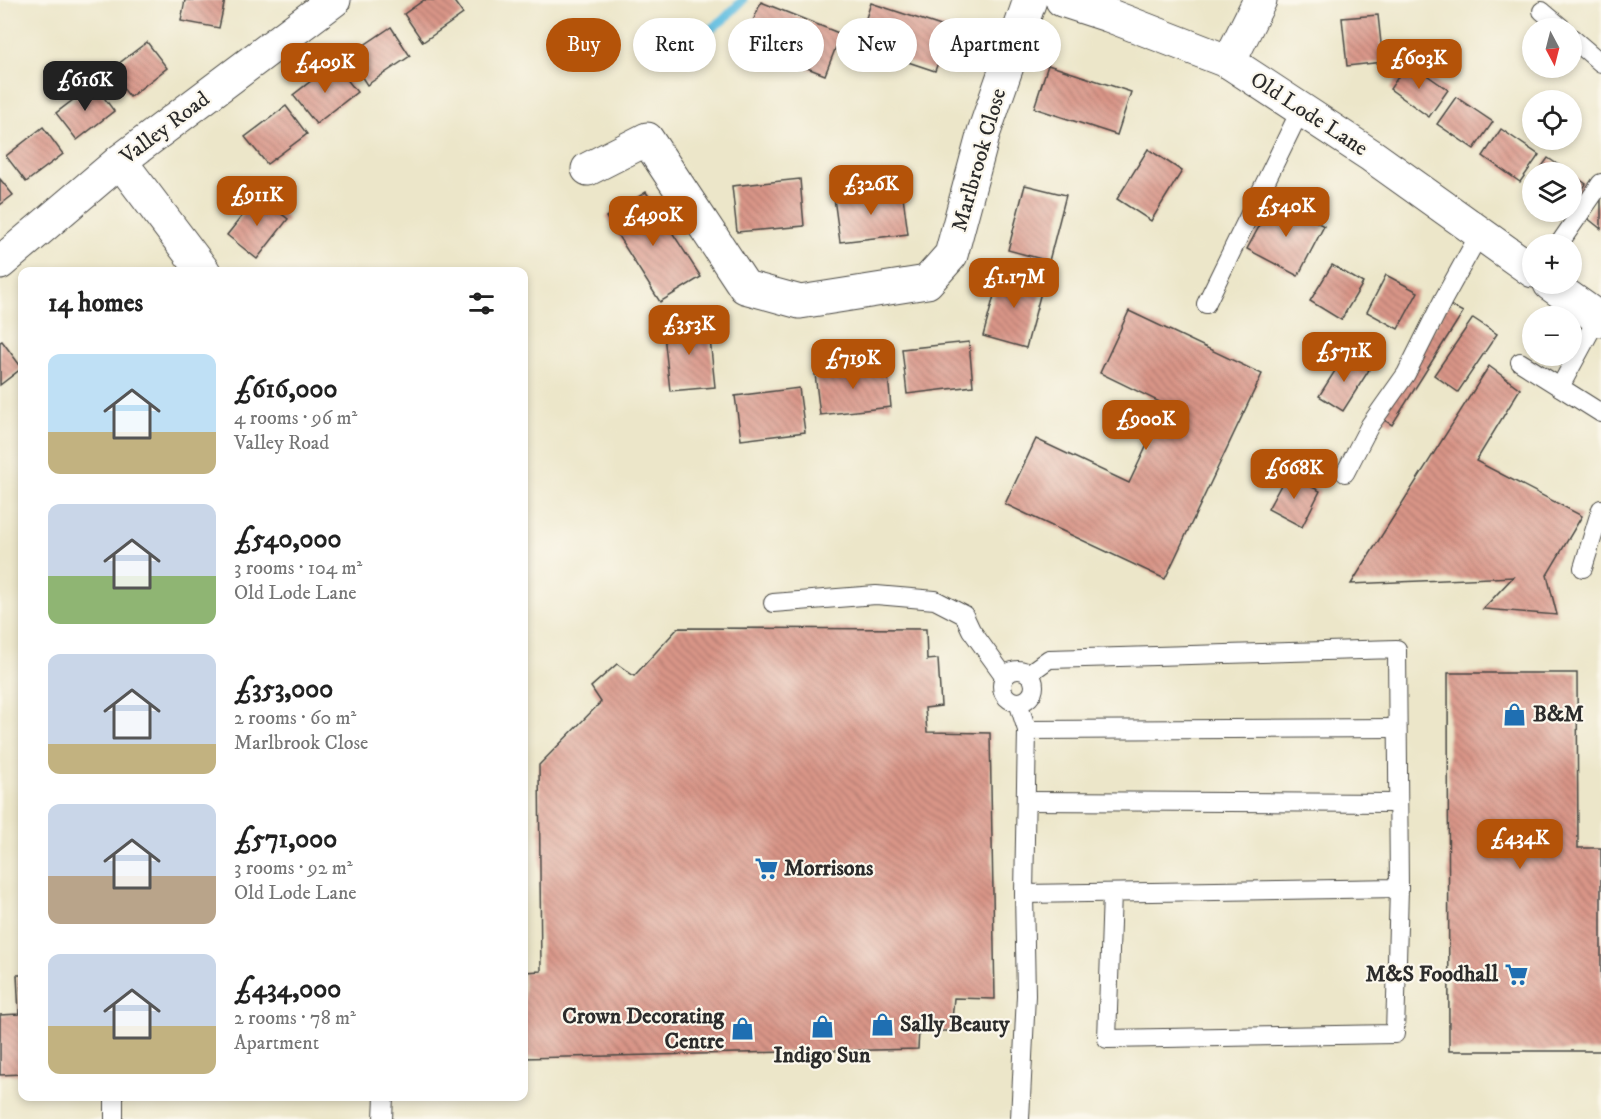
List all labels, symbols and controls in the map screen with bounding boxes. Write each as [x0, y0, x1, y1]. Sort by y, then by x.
chip: Buy [546, 18, 621, 72]
chip: Rent [633, 18, 716, 72]
chip: Filters [728, 18, 824, 72]
chip: New [836, 18, 917, 72]
chip: Apartment [929, 18, 1061, 72]
north arrow [1522, 18, 1582, 78]
map controls [1522, 18, 1582, 366]
pin: £603K [1377, 39, 1461, 90]
pin: £409K [283, 43, 367, 94]
text: £603K [1391, 46, 1447, 71]
text: £409K [295, 50, 355, 75]
pin: £616K [43, 61, 127, 112]
street label: Old Lode Lane [1245, 66, 1373, 162]
text: £616K [57, 68, 113, 93]
street label: Marlbrook Close [946, 85, 1012, 235]
street label: Valley Road [114, 86, 215, 171]
button: locate [1522, 90, 1582, 150]
button: layers [1522, 162, 1582, 222]
pin: £326K [829, 165, 913, 216]
text: £326K [843, 172, 899, 197]
pin: £911K [215, 176, 299, 227]
text: £911K [231, 183, 283, 208]
pin: £540K [1244, 187, 1328, 238]
text: £540K [1256, 194, 1316, 219]
pin: £490K [611, 196, 695, 247]
text: £490K [623, 203, 683, 228]
button: + [1522, 234, 1582, 294]
pin: £1.17M [965, 258, 1063, 309]
text: £1.17M [983, 265, 1045, 290]
text: 14 homes [48, 287, 143, 320]
icon: filters [465, 287, 498, 320]
pin: £353K [647, 305, 731, 356]
button: − [1522, 306, 1582, 366]
text: £353K [663, 312, 715, 337]
pin: £571K [1302, 332, 1386, 383]
pin: £719K [811, 339, 895, 390]
text: £571K [1316, 339, 1372, 364]
text: £719K [825, 346, 881, 371]
text: £616,000 [234, 373, 337, 406]
icon: home [96, 378, 168, 450]
pin: £900K [1104, 400, 1188, 451]
text: 4 rooms · 96 m² [234, 406, 357, 431]
text: £900K [1116, 407, 1176, 432]
text: Valley Road [234, 431, 329, 456]
pin: £668K [1252, 449, 1336, 500]
text: £668K [1265, 456, 1323, 481]
text: £540,000 [234, 523, 341, 556]
icon: home [96, 528, 168, 600]
text: 3 rooms · 104 m² [234, 556, 362, 581]
text: Old Lode Lane [234, 581, 357, 606]
text: £353,000 [234, 673, 333, 706]
icon: home [96, 678, 168, 750]
shop icon: B&M [1502, 701, 1528, 727]
place label: B&M [1533, 701, 1584, 728]
text: 2 rooms · 60 m² [234, 706, 356, 731]
text: Marlbrook Close [234, 731, 368, 756]
pin: £434K [1478, 819, 1562, 870]
text: £571,000 [234, 823, 337, 856]
text: £434K [1491, 826, 1549, 851]
icon: home [96, 828, 168, 900]
supermarket icon: Morrisons [753, 855, 779, 881]
place label: Morrisons [784, 855, 874, 882]
text: 3 rooms · 92 m² [234, 856, 353, 881]
text: Old Lode Lane [234, 881, 357, 906]
place label: M&S Foodhall [1365, 961, 1498, 988]
supermarket icon: M&S Foodhall [1503, 961, 1529, 987]
text: £434,000 [234, 973, 341, 1006]
icon: home [96, 978, 168, 1050]
place label: Crown Decorating Centre [562, 1003, 725, 1055]
text: 2 rooms · 78 m² [234, 1006, 356, 1031]
shop icon: Sally Beauty [869, 1011, 895, 1037]
place label: Sally Beauty [900, 1011, 1010, 1038]
shop icon: Indigo Sun [809, 1013, 835, 1039]
shop icon: Crown Decorating Centre [729, 1016, 755, 1042]
text: Apartment [234, 1031, 319, 1056]
place label: Indigo Sun [774, 1042, 871, 1069]

